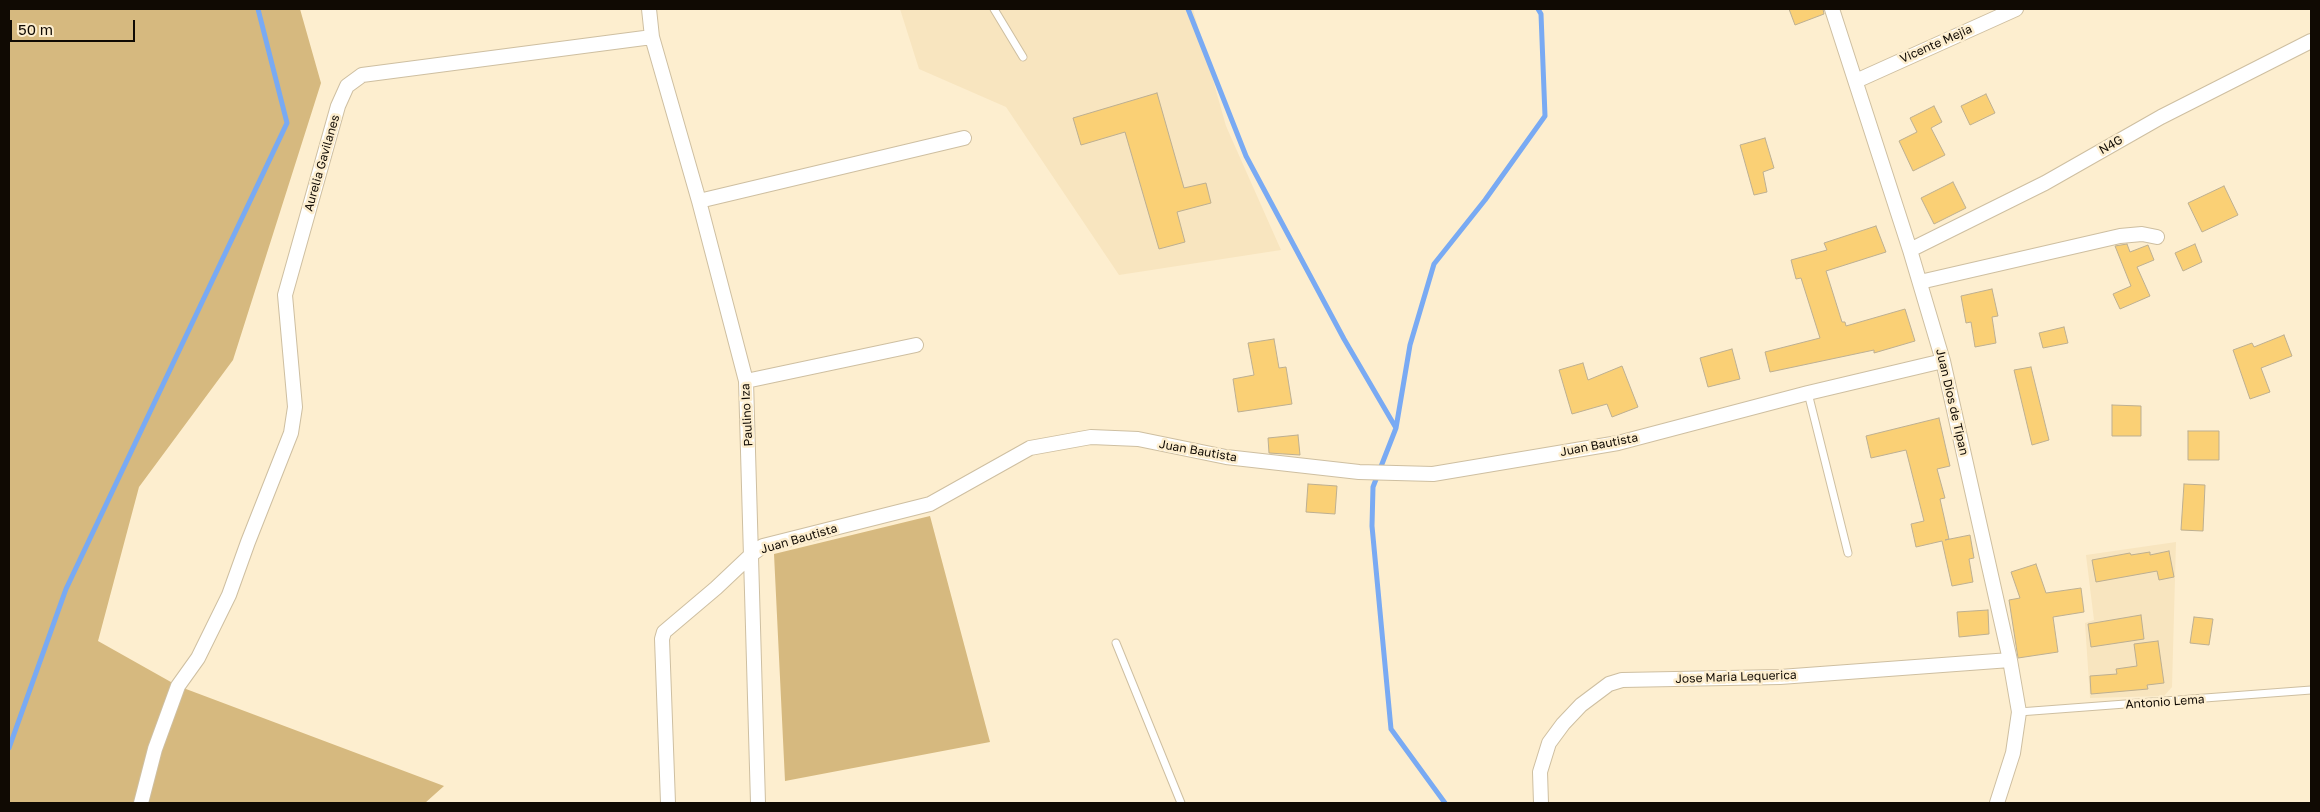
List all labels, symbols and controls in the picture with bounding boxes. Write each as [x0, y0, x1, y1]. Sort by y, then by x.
scale bar [12, 10, 138, 42]
text: 50 m [18, 20, 53, 38]
street label: Vicente Mejia [1898, 22, 1974, 66]
street label: Aurelia Gavilanes [301, 113, 343, 213]
street label: N4G [2097, 133, 2125, 157]
street label: Juan Dios de Tipan [1933, 347, 1971, 457]
street label: Paulino Iza [738, 383, 756, 447]
street label: Juan Bautista [1559, 430, 1639, 460]
street label: Juan Bautista [1158, 437, 1238, 465]
street label: Juan Bautista [759, 521, 839, 557]
street label: Jose Maria Lequerica [1675, 668, 1797, 686]
street label: Antonio Lema [2125, 692, 2205, 712]

